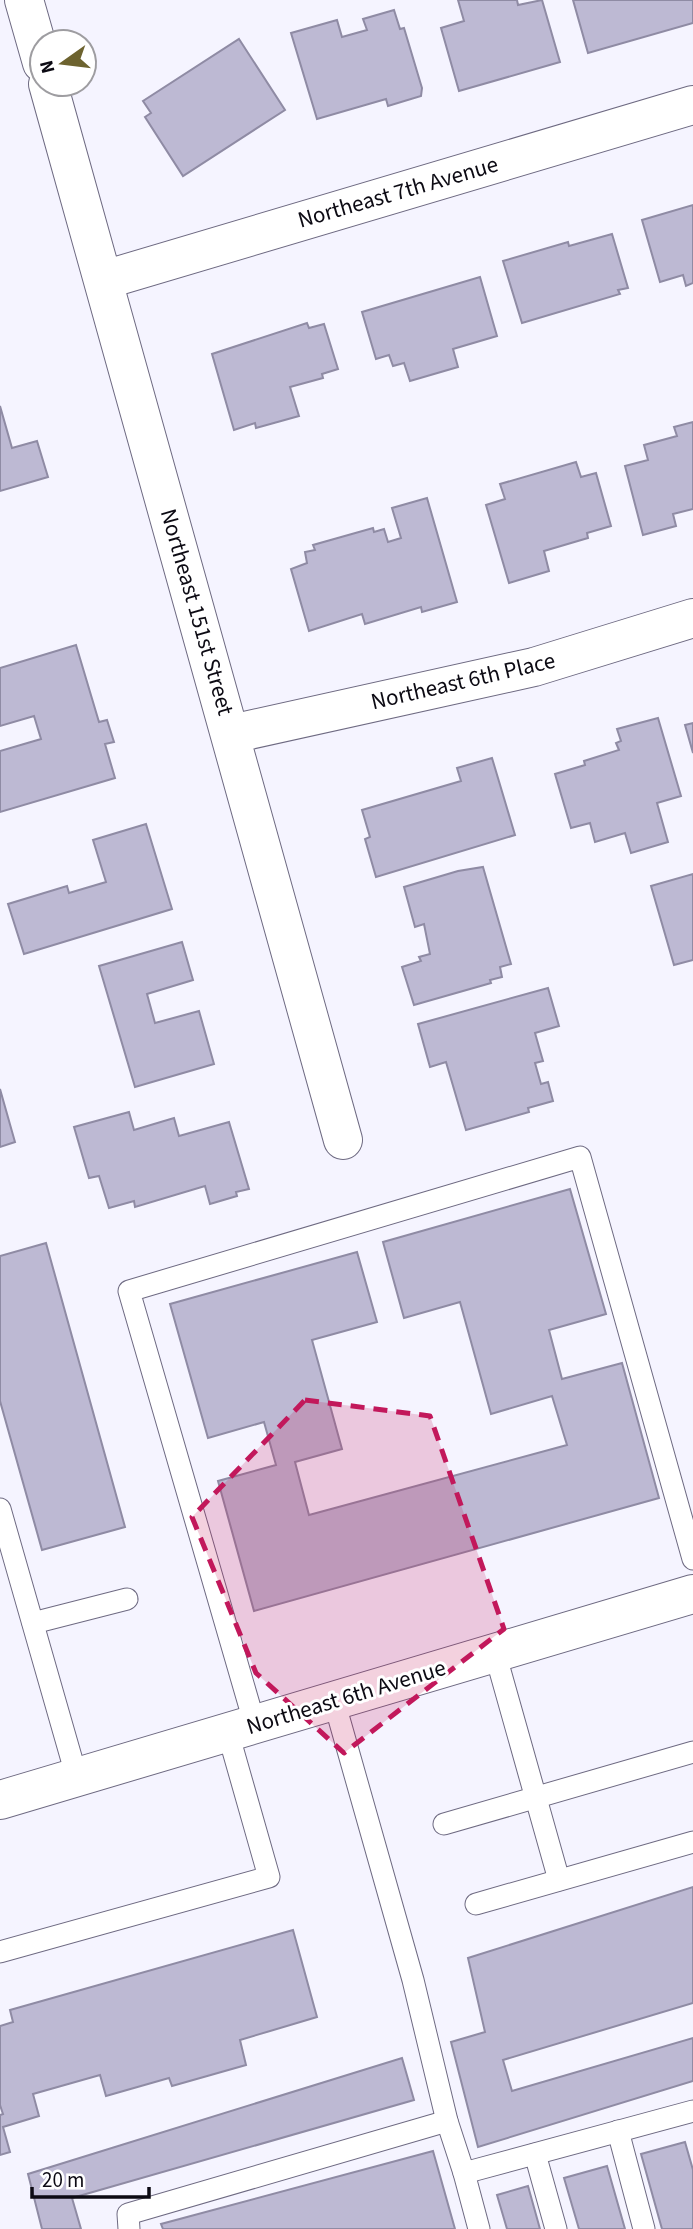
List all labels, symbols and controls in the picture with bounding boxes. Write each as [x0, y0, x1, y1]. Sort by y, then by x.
north arrow [28, 28, 98, 98]
text: N [33, 57, 63, 76]
street label: Northeast 7th Avenue [294, 148, 502, 236]
street label: Northeast 151st Street [152, 505, 242, 719]
street label: Northeast 6th Place [368, 644, 558, 718]
street label: Northeast 6th Avenue [242, 1651, 450, 1743]
scale bar [32, 2156, 149, 2200]
text: 20 m [42, 2165, 84, 2195]

